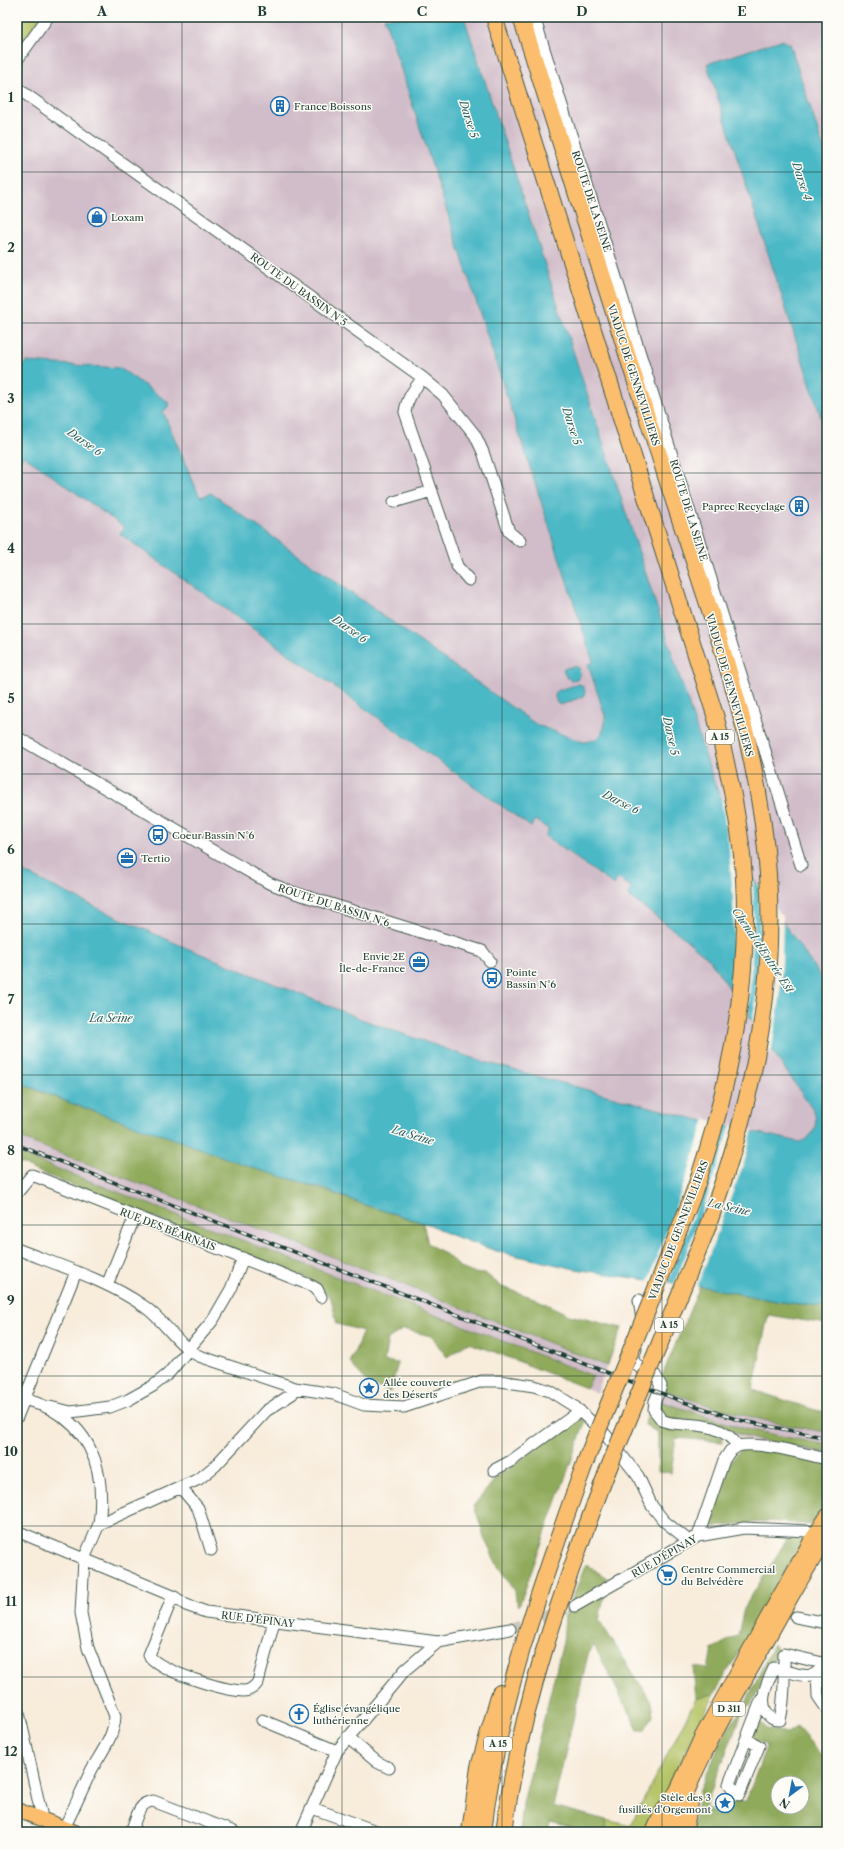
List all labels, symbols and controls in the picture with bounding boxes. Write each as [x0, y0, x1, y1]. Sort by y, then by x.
text: A [96, 3, 108, 19]
text: B [257, 3, 267, 19]
text: C [417, 3, 427, 19]
text: D [576, 3, 588, 19]
text: E [737, 3, 747, 19]
text: 1 [8, 89, 14, 105]
building icon: France Boissons [269, 95, 291, 117]
water label: Darse 5 [456, 97, 482, 141]
place label: France Boissons [294, 100, 371, 113]
street label: ROUTE DE LA SEINE [569, 149, 614, 254]
water label: Darse 4 [789, 159, 815, 203]
shop icon: Loxam [86, 206, 108, 228]
place label: Loxam [111, 211, 144, 224]
text: 2 [7, 239, 15, 255]
street label: ROUTE DU BASSIN N°5 [248, 250, 350, 329]
street label: VIADUC DE GENNEVILLIERS [604, 302, 663, 448]
text: 3 [7, 390, 15, 406]
water label: Darse 5 [559, 404, 585, 448]
water label: Darse 6 [64, 424, 106, 459]
street label: ROUTE DE LA SEINE [667, 458, 710, 563]
building icon: Paprec Recyclage [788, 495, 810, 517]
place label: Paprec Recyclage [702, 500, 785, 513]
text: 4 [7, 540, 15, 556]
water label: Darse 6 [329, 611, 371, 646]
street label: VIADUC DE GENNEVILLIERS [703, 611, 756, 758]
text: 5 [7, 690, 15, 706]
water label: Darse 5 [660, 715, 682, 758]
road number: A 15 [706, 730, 734, 744]
water label: Darse 6 [599, 786, 642, 817]
bus stop icon: Coeur Bassin N°6 [147, 824, 169, 846]
place label: Coeur Bassin N°6 [172, 829, 254, 842]
text: 6 [7, 841, 15, 857]
office icon: Tertio [116, 847, 138, 869]
place label: Tertio [141, 852, 170, 865]
street label: ROUTE DU BASSIN N°6 [276, 881, 391, 930]
water label: Chenal d'Entrée Est [729, 905, 797, 996]
place label: Envie 2E Île-de-France [339, 950, 405, 975]
office icon: Envie 2E Île-de-France [408, 951, 430, 973]
place label: Pointe Bassin N°6 [506, 966, 556, 991]
bus stop icon: Pointe Bassin N°6 [481, 967, 503, 989]
text: 7 [8, 991, 15, 1007]
water label: La Seine [88, 1011, 133, 1025]
water label: La Seine [389, 1122, 436, 1148]
text: 8 [7, 1142, 15, 1158]
street label: VIADUC DE GENNEVILLIERS [645, 1159, 711, 1303]
water label: La Seine [705, 1195, 752, 1219]
street label: RUE DES BÉARNAIS [118, 1205, 218, 1254]
text: 9 [7, 1292, 15, 1308]
road number: A 15 [655, 1318, 683, 1332]
place label: Allée couverte des Déserts [382, 1376, 452, 1401]
place icon: Allée couverte des Déserts [358, 1377, 380, 1399]
text: 10 [4, 1443, 18, 1459]
street label: RUE D'ÉPINAY [629, 1532, 700, 1581]
place label: Centre Commercial du Belvédère [681, 1563, 775, 1588]
supermarket icon: Centre Commercial du Belvédère [656, 1564, 678, 1586]
text: 11 [5, 1593, 17, 1609]
street label: RUE D'ÉPINAY [220, 1609, 296, 1631]
place label: Église évangélique luthérienne [313, 1702, 401, 1727]
road number: D 311 [713, 1702, 745, 1716]
church icon: Église évangélique luthérienne [288, 1703, 310, 1725]
road number: A 15 [484, 1737, 512, 1751]
text: 12 [4, 1743, 18, 1759]
north arrow [770, 1775, 810, 1815]
place label: Stèle des 3 fusillés d'Orgemont [619, 1791, 711, 1816]
place icon: Stèle des 3 fusillés d'Orgemont [714, 1792, 736, 1814]
text: N [777, 1795, 792, 1812]

